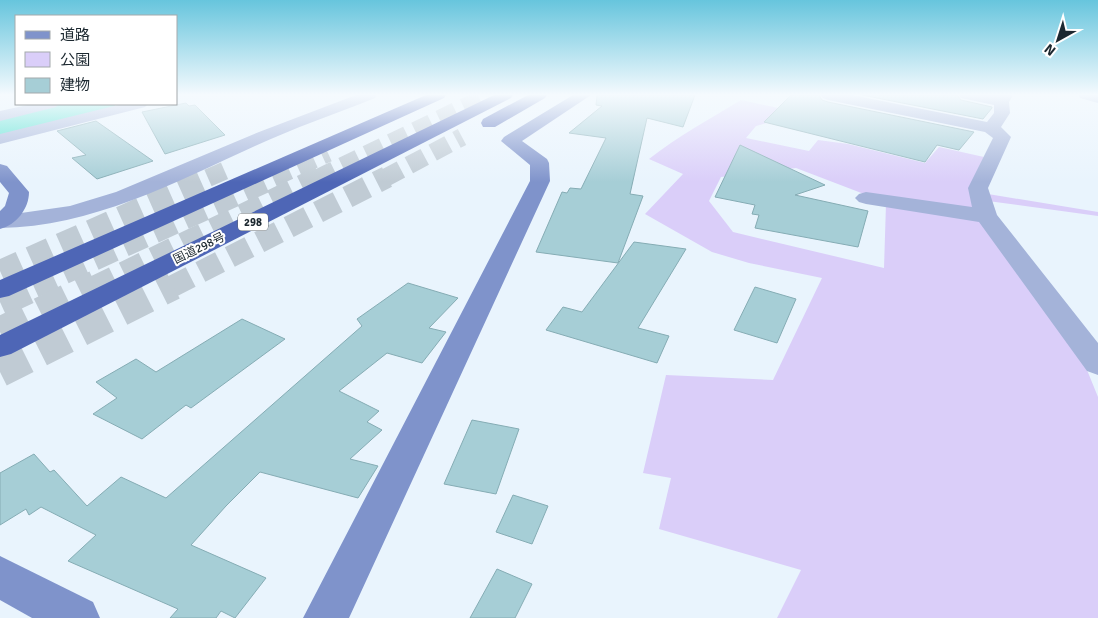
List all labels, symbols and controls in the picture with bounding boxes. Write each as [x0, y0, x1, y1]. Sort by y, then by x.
legend [15, 15, 178, 105]
north arrow [1033, 15, 1083, 65]
text: 道路 [60, 26, 90, 44]
text: N [1041, 40, 1059, 59]
text: 公園 [60, 51, 90, 69]
text: 建物 [60, 76, 90, 94]
road number: 298 [238, 213, 268, 230]
street label: 国道298号 [171, 230, 227, 267]

